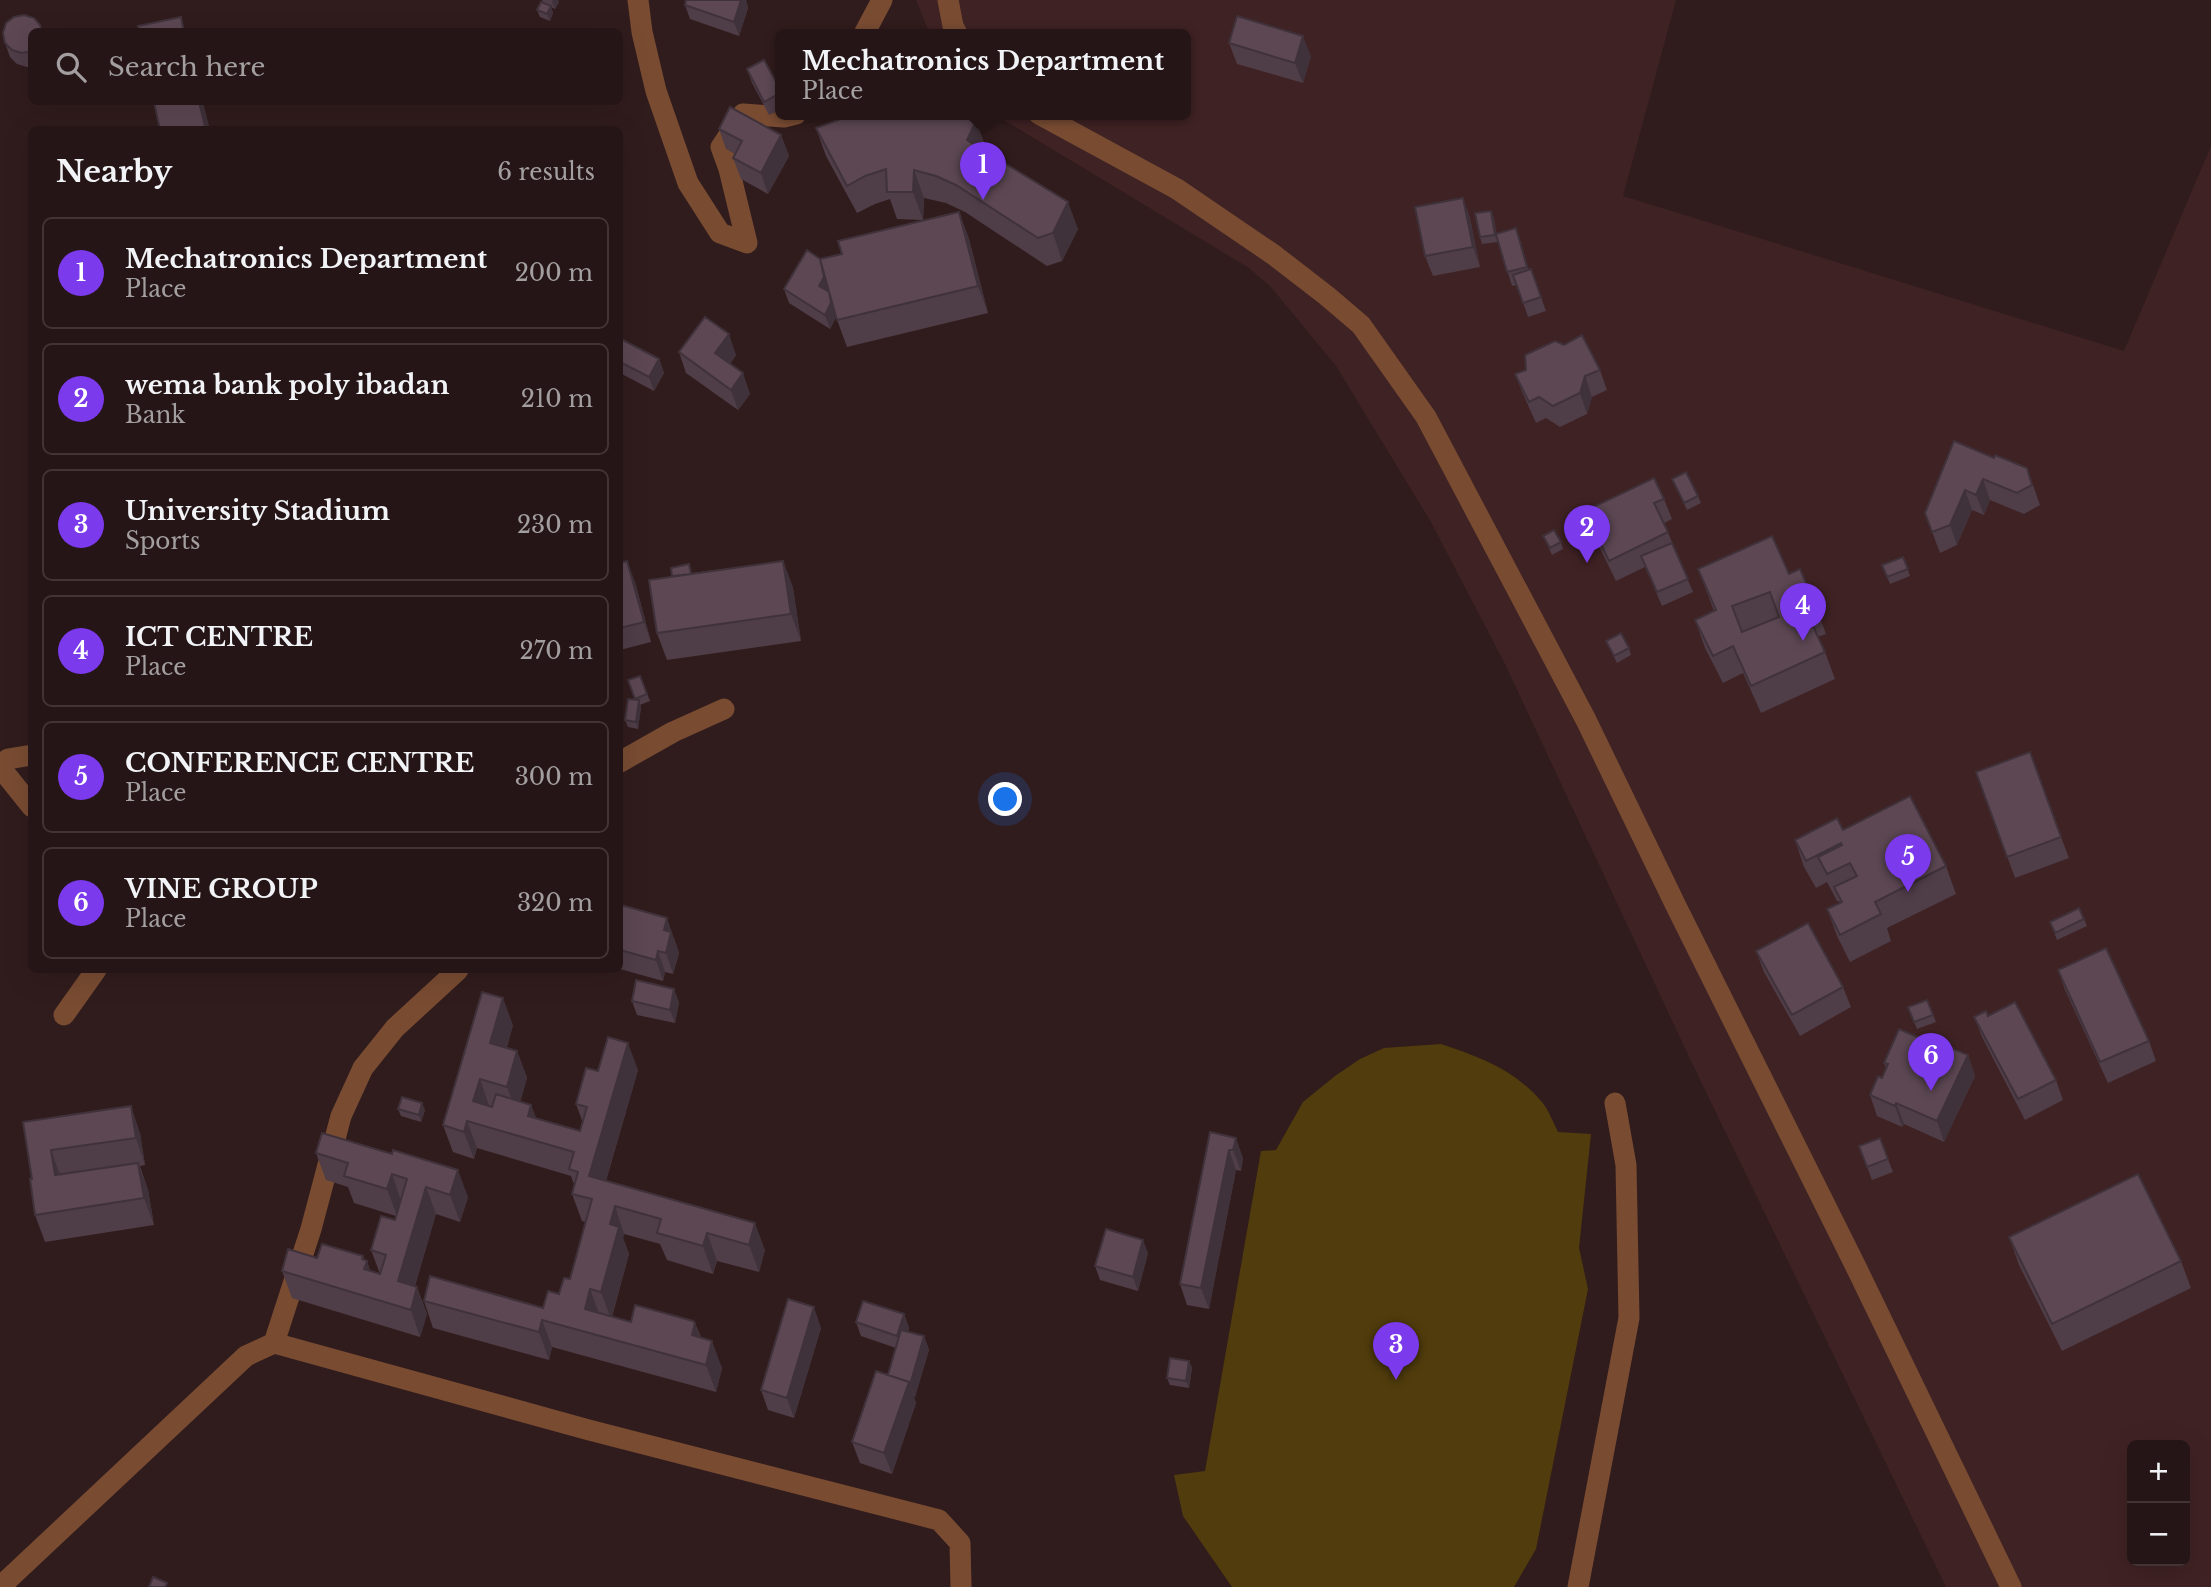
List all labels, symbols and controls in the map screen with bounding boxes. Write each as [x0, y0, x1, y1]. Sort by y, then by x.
search box [28, 28, 623, 105]
popup [775, 29, 1191, 120]
text: Mechatronics Department [802, 45, 1164, 77]
icon: search [52, 48, 90, 86]
text: Search here [108, 51, 265, 83]
text: Place [802, 77, 863, 105]
pin: 1 [960, 142, 1006, 200]
text: Nearby [56, 153, 172, 190]
text: 6 results [497, 158, 595, 186]
text: Mechatronics Department [125, 243, 487, 275]
text: 1 [76, 259, 86, 287]
text: 200 m [515, 259, 593, 287]
text: Place [125, 275, 187, 303]
text: wema bank poly ibadan [125, 369, 449, 401]
text: 2 [74, 385, 88, 413]
text: 210 m [521, 385, 593, 413]
text: Bank [125, 401, 185, 429]
text: University Stadium [125, 495, 390, 527]
pin: 2 [1564, 505, 1610, 563]
text: 3 [74, 511, 88, 539]
text: 230 m [517, 511, 593, 539]
text: Sports [125, 527, 201, 555]
pin: 4 [1780, 583, 1826, 641]
text: ICT CENTRE [125, 621, 313, 653]
text: 4 [73, 637, 89, 665]
text: 270 m [520, 637, 593, 665]
text: Place [125, 653, 187, 681]
text: CONFERENCE CENTRE [125, 747, 474, 779]
text: 5 [74, 763, 88, 791]
text: 300 m [515, 763, 593, 791]
text: Place [125, 779, 187, 807]
your location [988, 782, 1022, 816]
pin: 5 [1885, 834, 1931, 892]
text: VINE GROUP [125, 873, 318, 905]
text: 6 [73, 889, 89, 917]
text: 320 m [517, 889, 593, 917]
text: Place [125, 905, 187, 933]
pin: 6 [1908, 1033, 1954, 1091]
pin: 3 [1373, 1322, 1419, 1380]
map controls [2127, 1440, 2190, 1566]
button: + [2127, 1440, 2190, 1503]
button: − [2127, 1503, 2190, 1566]

